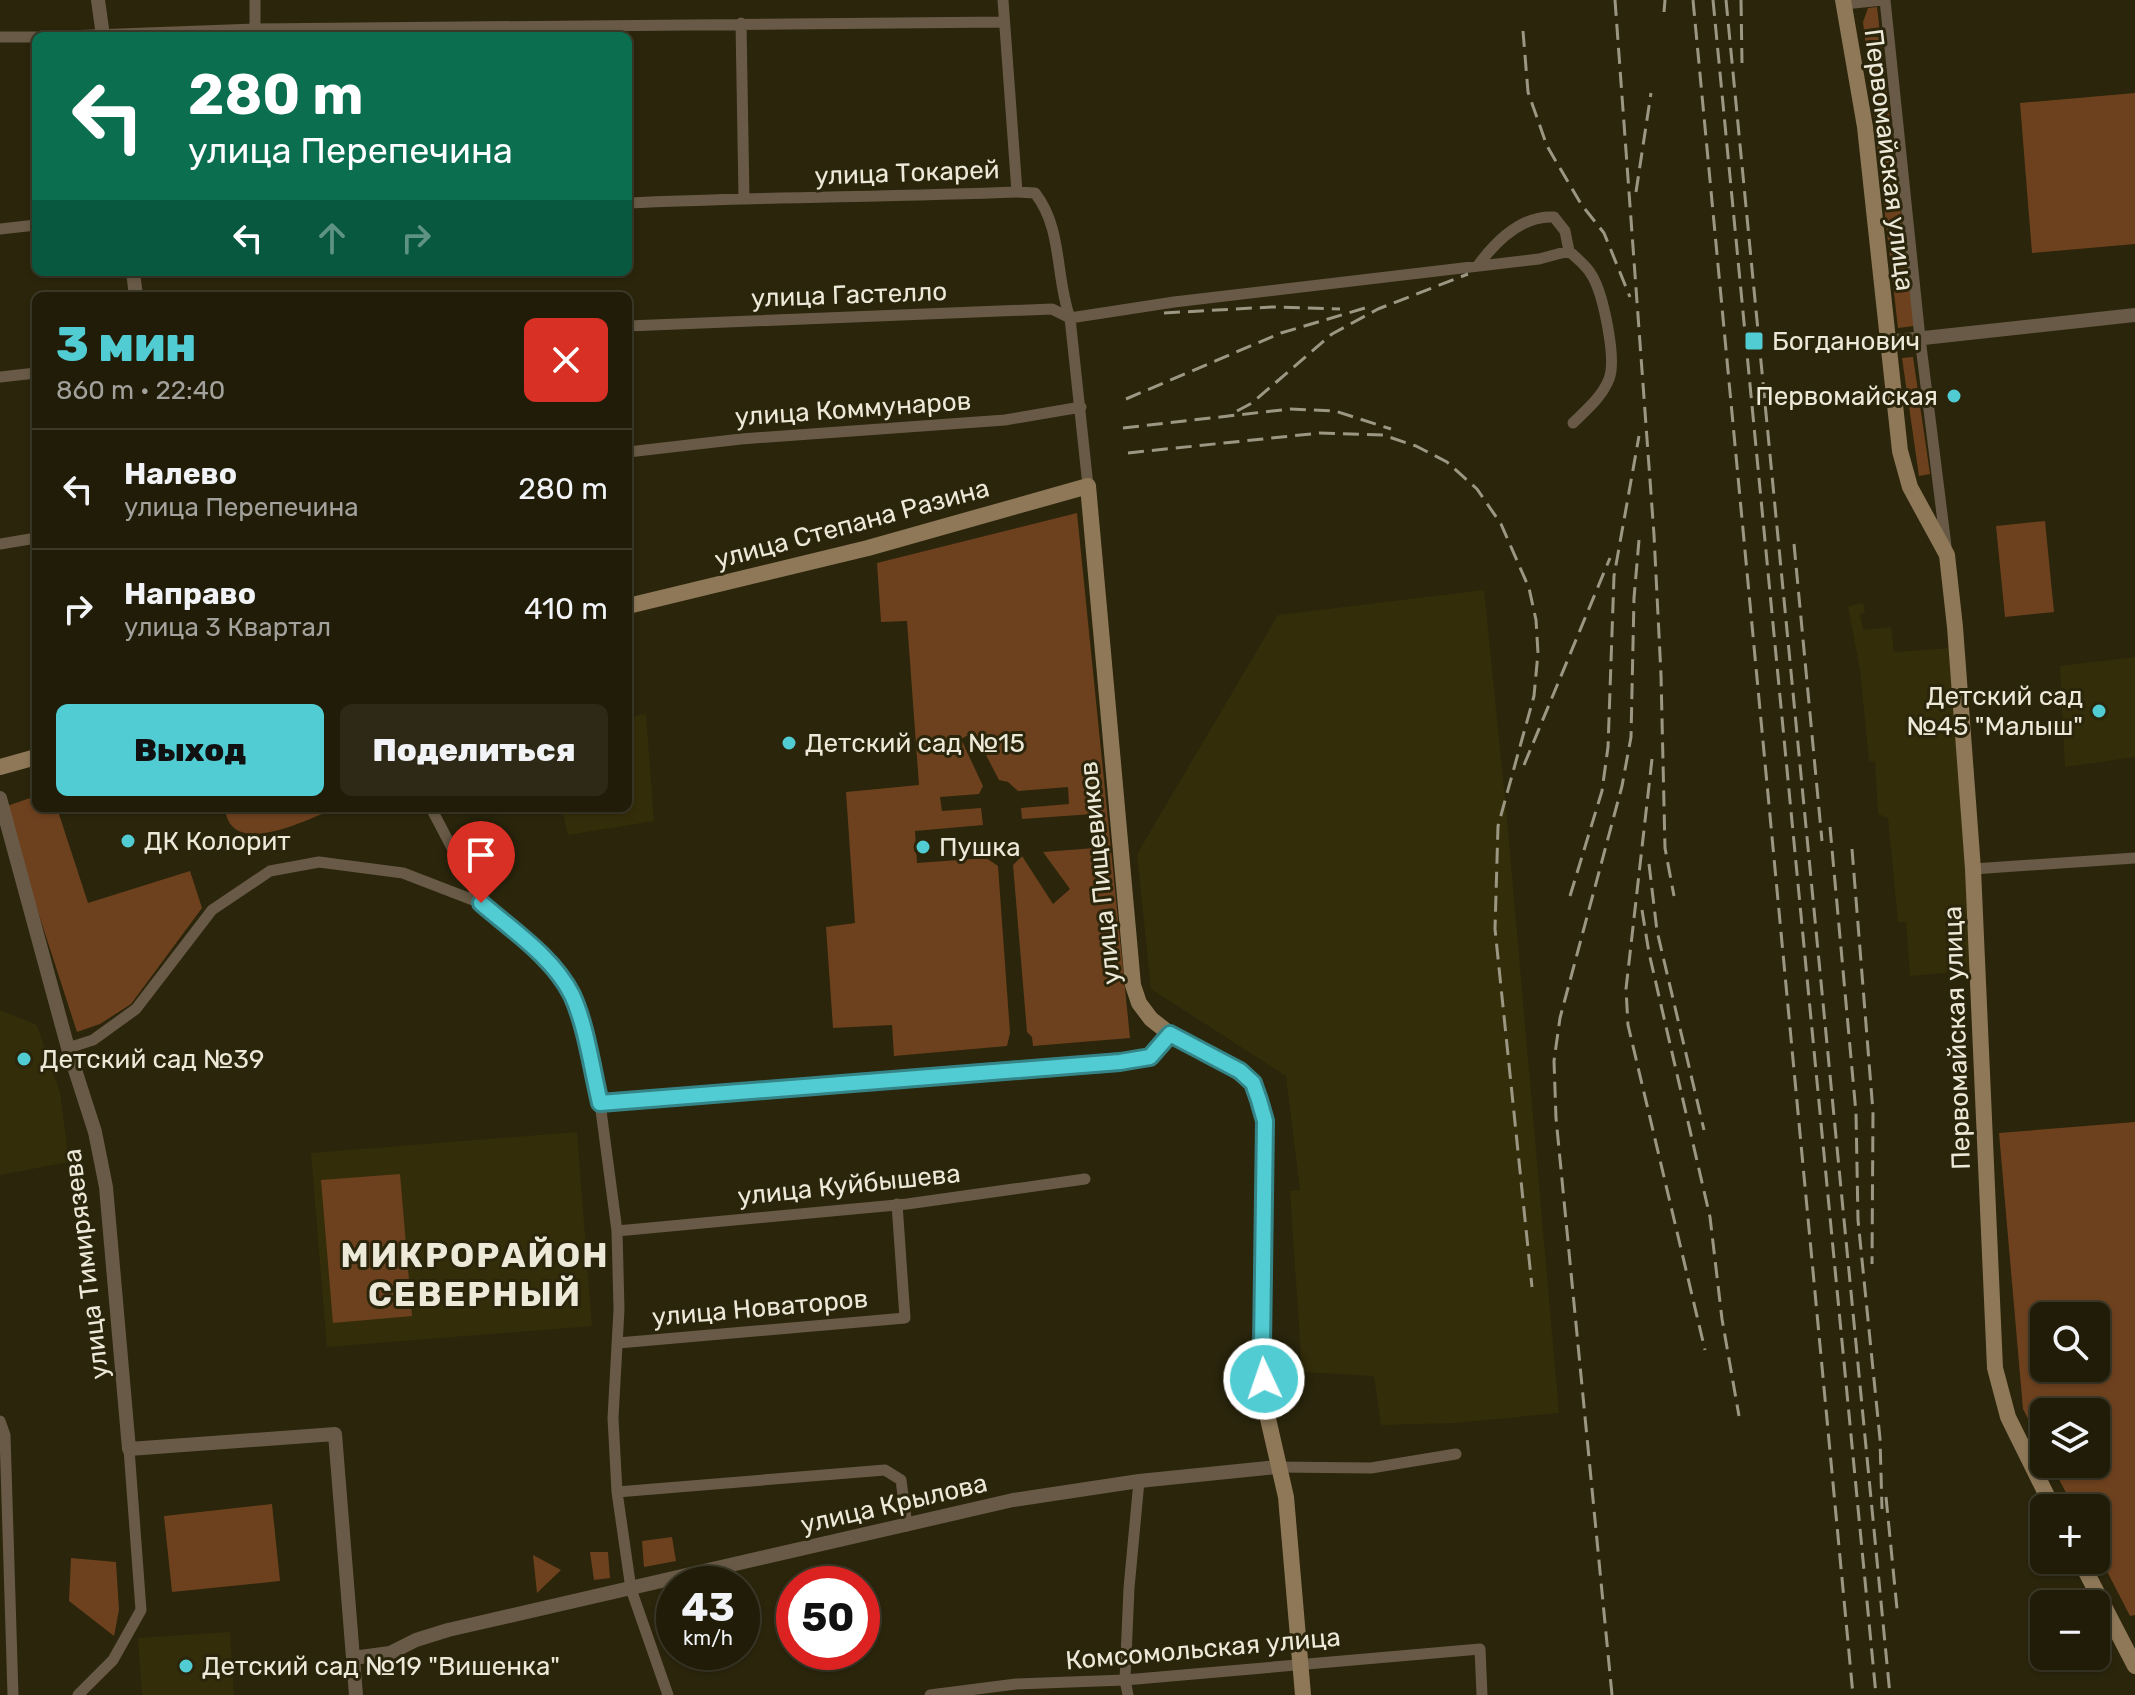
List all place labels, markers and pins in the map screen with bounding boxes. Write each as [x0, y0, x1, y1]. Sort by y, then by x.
place label: Богданович [1772, 326, 1920, 357]
marker: Богданович [1743, 330, 1765, 352]
place label: Первомайская [1755, 381, 1938, 412]
marker: Первомайская [1945, 387, 1963, 405]
place label: Детский сад №45 "Малыш" [1907, 681, 2083, 742]
marker: Детский сад №45 "Малыш" [2090, 702, 2108, 720]
place label: Детский сад №15 [805, 728, 1025, 759]
marker: Детский сад №15 [780, 734, 798, 752]
pin [447, 821, 515, 903]
place label: ДК Колорит [144, 826, 291, 857]
marker: ДК Колорит [119, 832, 137, 850]
place label: Пушка [939, 832, 1021, 863]
marker: Пушка [914, 838, 932, 856]
place label: Детский сад №39 [40, 1044, 264, 1075]
marker: Детский сад №39 [15, 1050, 33, 1068]
place label: Детский сад №19 "Вишенка" [202, 1651, 560, 1682]
marker: Детский сад №19 "Вишенка" [177, 1657, 195, 1675]

